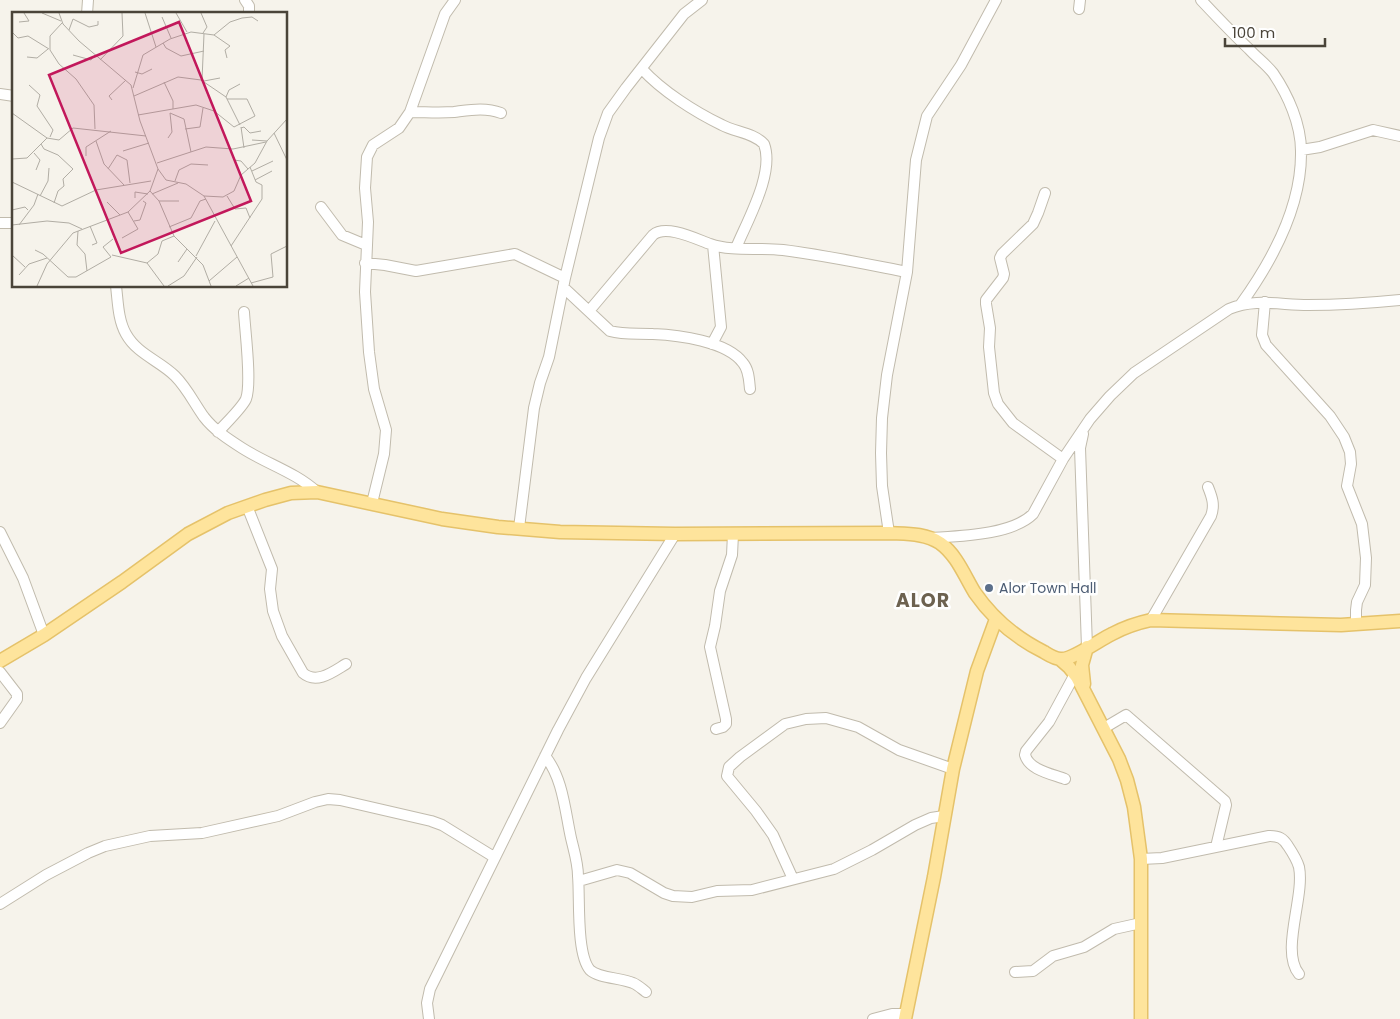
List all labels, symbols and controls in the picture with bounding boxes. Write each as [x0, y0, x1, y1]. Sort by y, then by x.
inset map [12, 12, 288, 288]
scale bar [1225, 15, 1325, 47]
text: 100 m [1232, 22, 1275, 43]
place label: Alor Town Hall [999, 578, 1097, 598]
marker: Alor Town Hall [983, 582, 995, 594]
district label: ALOR [896, 587, 950, 614]

